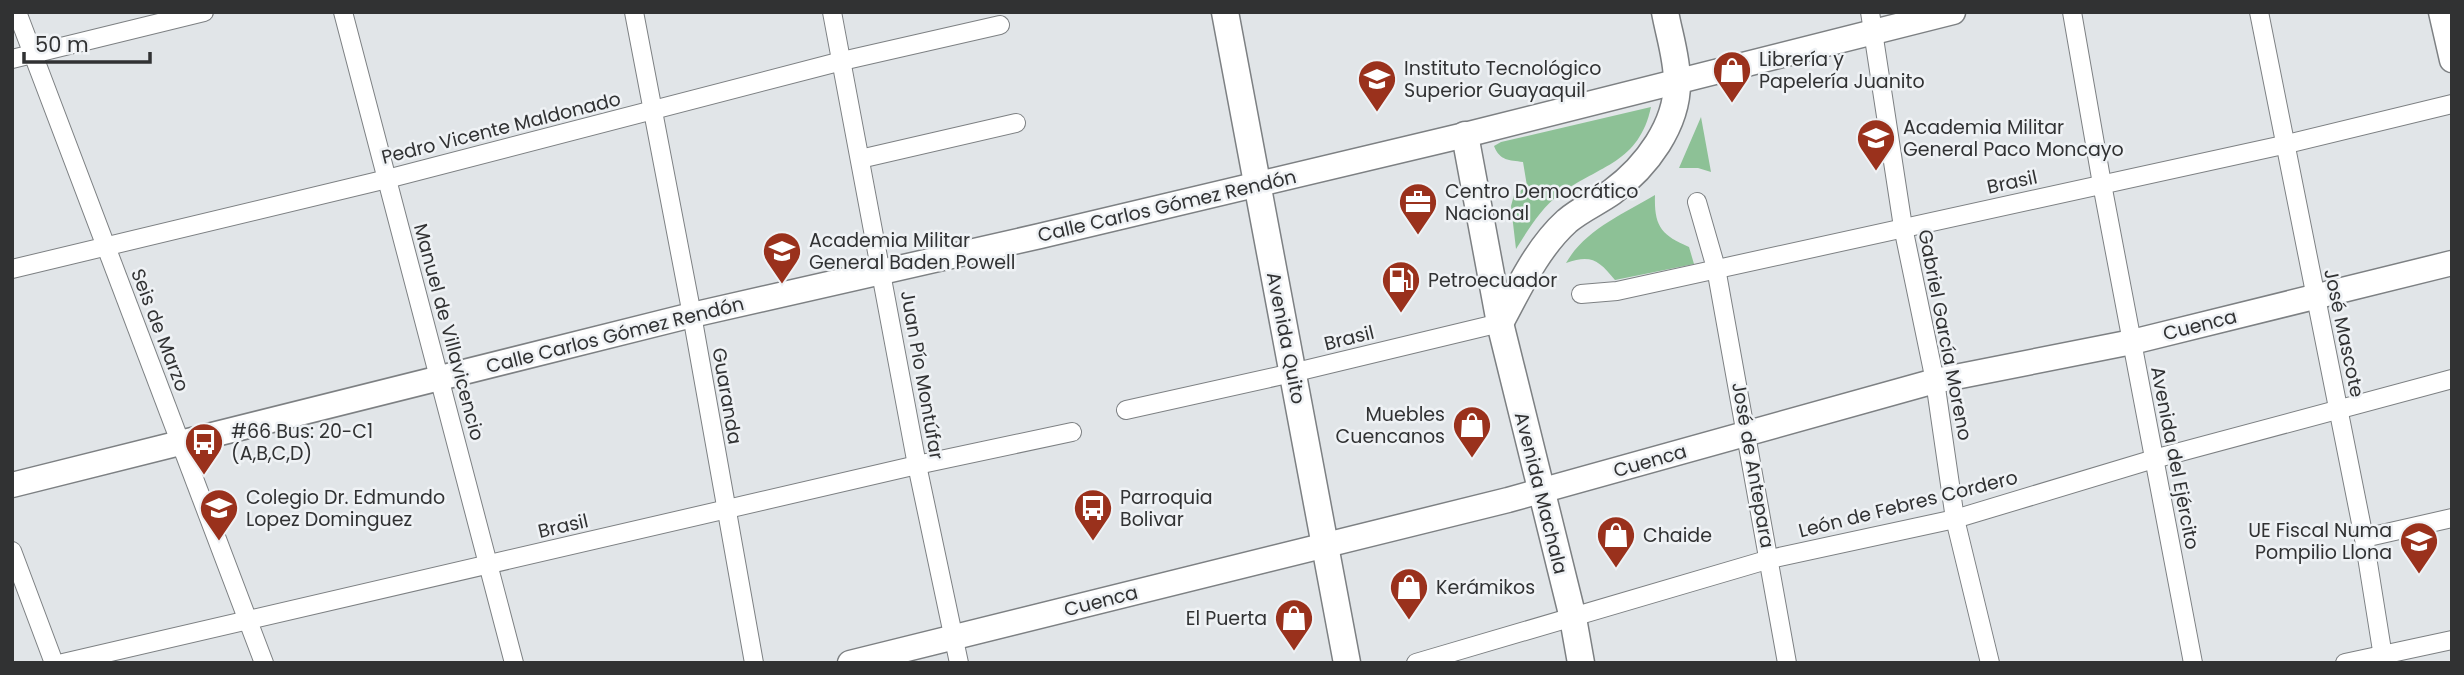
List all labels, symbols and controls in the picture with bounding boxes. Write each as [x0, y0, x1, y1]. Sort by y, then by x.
scale bar [24, 21, 150, 65]
text: 50 m [35, 30, 89, 59]
place label: Librería y Papelería Juanito [1759, 46, 1925, 95]
shop icon: Librería y Papelería Juanito [1711, 49, 1753, 104]
place label: Instituto Tecnológico Superior Guayaquil [1404, 55, 1602, 104]
school or university icon: Instituto Tecnológico Superior Guayaquil [1356, 58, 1398, 113]
street label: Pedro Vicente Maldonado [379, 85, 623, 171]
place label: Academia Militar General Paco Moncayo [1903, 114, 2124, 163]
school or university icon: Academia Militar General Paco Moncayo [1855, 117, 1897, 172]
street label: Calle Carlos Gómez Rendón [1035, 163, 1299, 249]
street label: Brasil [1984, 164, 2040, 200]
place label: Centro Democrático Nacional [1445, 178, 1639, 227]
office icon: Centro Democrático Nacional [1397, 181, 1439, 236]
street label: Manuel de Villavicencio [407, 220, 491, 444]
place label: Academia Militar General Baden Powell [809, 227, 1015, 276]
street label: Gabriel García Moreno [1911, 227, 1979, 443]
school or university icon: Academia Militar General Baden Powell [761, 230, 803, 285]
fuel station icon: Petroecuador [1380, 259, 1422, 314]
street label: Seis de Marzo [124, 265, 196, 395]
street label: José Mascote [2317, 266, 2371, 400]
place label: Petroecuador [1428, 267, 1557, 294]
street label: Avenida Quito [1260, 270, 1312, 406]
street label: Juan Pío Montúfar [894, 288, 950, 462]
street label: Calle Carlos Gómez Rendón [483, 290, 747, 380]
street label: Cuenca [2160, 303, 2240, 347]
street label: Brasil [1321, 319, 1377, 357]
street label: Guaranda [705, 346, 749, 446]
street label: Avenida del Ejército [2144, 364, 2206, 552]
street label: José de Antepara [1725, 380, 1781, 550]
place label: Muebles Cuencanos [1336, 401, 1445, 450]
shop icon: Muebles Cuencanos [1451, 404, 1493, 459]
street label: Avenida Machala [1508, 409, 1574, 577]
place label: #66 Bus: 20-C1 (A,B,C,D) [231, 418, 373, 467]
bus stop icon: #66 Bus: 20-C1 (A,B,C,D) [183, 421, 225, 476]
street label: Cuenca [1610, 438, 1690, 484]
street label: León de Febres Cordero [1796, 464, 2020, 544]
place label: Colegio Dr. Edmundo Lopez Dominguez [246, 484, 445, 533]
place label: Parroquia Bolivar [1120, 484, 1213, 533]
school or university icon: Colegio Dr. Edmundo Lopez Dominguez [198, 487, 240, 542]
bus stop icon: Parroquia Bolivar [1072, 487, 1114, 542]
street label: Brasil [535, 507, 591, 545]
shop icon: Chaide [1595, 514, 1637, 569]
place label: UE Fiscal Numa Pompilio Llona [2248, 517, 2392, 566]
school or university icon: UE Fiscal Numa Pompilio Llona [2398, 520, 2440, 575]
place label: Chaide [1643, 522, 1712, 549]
shop icon: Kerámikos [1388, 566, 1430, 621]
place label: Kerámikos [1436, 574, 1535, 601]
street label: Cuenca [1061, 579, 1141, 623]
shop icon: El Puerta [1273, 597, 1315, 652]
place label: El Puerta [1186, 605, 1267, 632]

